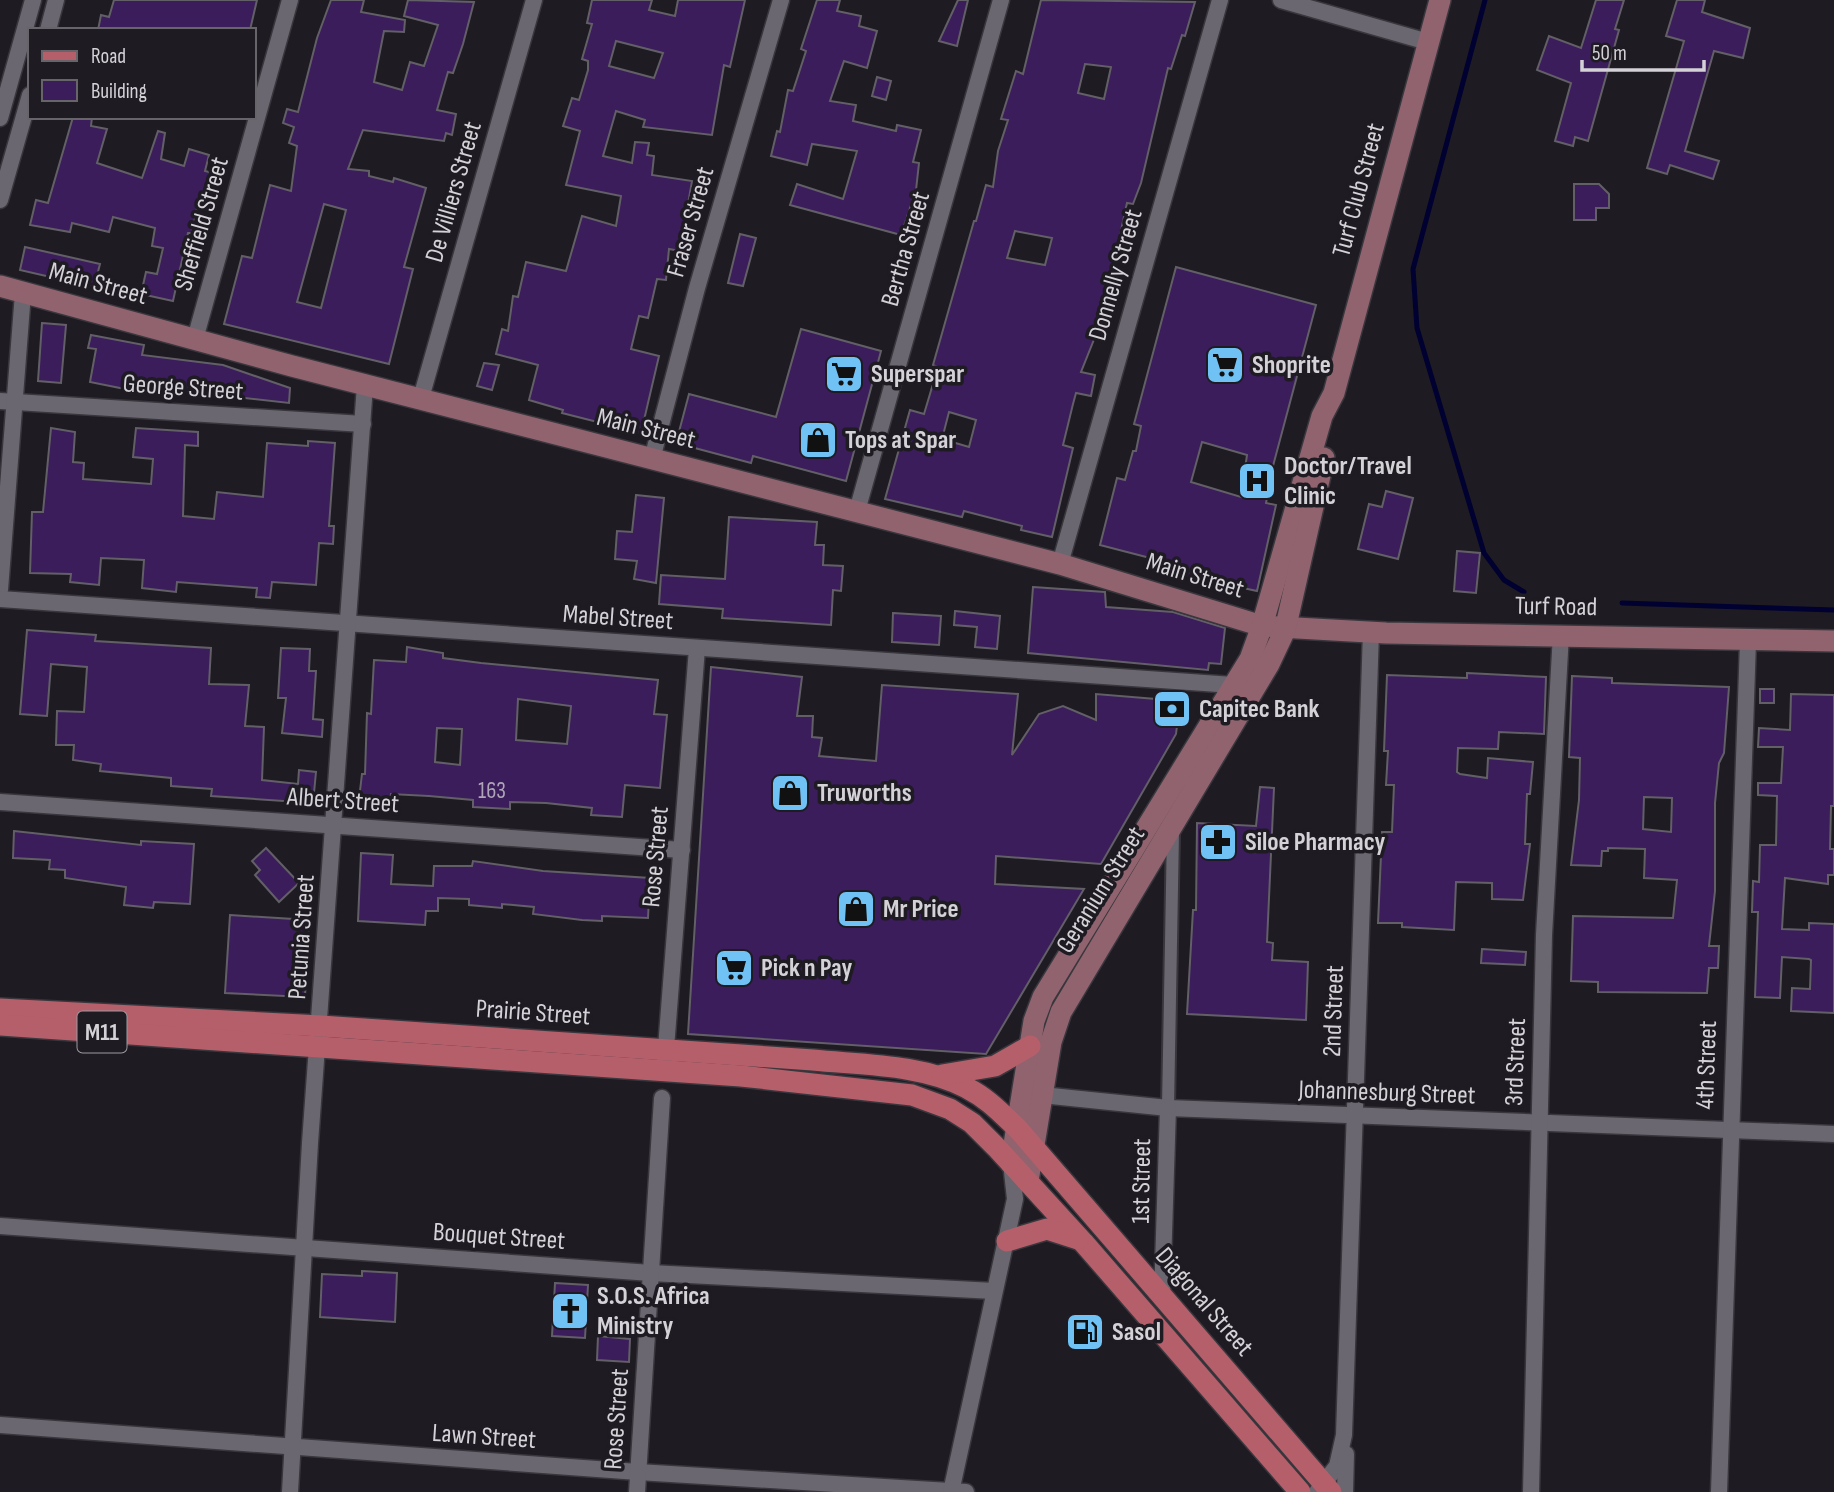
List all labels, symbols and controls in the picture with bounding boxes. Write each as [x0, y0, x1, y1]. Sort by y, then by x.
legend [28, 28, 256, 119]
scale bar [1582, 28, 1704, 72]
text: 50 m [1592, 41, 1627, 66]
text: Road [91, 44, 126, 69]
text: Building [91, 79, 147, 104]
street label: De Villiers Street [419, 118, 489, 266]
street label: Turf Club Street [1326, 120, 1392, 260]
street label: Sheffield Street [168, 154, 236, 294]
street label: Fraser Street [661, 163, 722, 281]
street label: Bertha Street [875, 188, 937, 310]
street label: Donnelly Street [1082, 206, 1150, 344]
street label: Main Street [45, 256, 151, 312]
supermarket icon: Shoprite [1204, 344, 1246, 386]
place label: Shoprite [1252, 350, 1331, 381]
supermarket icon: Superspar [823, 353, 865, 395]
place label: Superspar [871, 359, 964, 390]
street label: George Street [122, 368, 244, 408]
street label: Main Street [594, 402, 699, 456]
shop icon: Tops at Spar [797, 419, 839, 461]
place label: Tops at Spar [845, 425, 956, 456]
place label: Doctor/Travel Clinic [1284, 451, 1412, 512]
hospital icon: Doctor/Travel Clinic [1236, 460, 1278, 502]
street label: Main Street [1142, 546, 1248, 606]
street label: Turf Road [1515, 591, 1597, 623]
street label: Mabel Street [562, 599, 674, 637]
bank icon: Capitec Bank [1151, 688, 1193, 730]
place label: Capitec Bank [1199, 694, 1320, 725]
shop icon: Truworths [769, 772, 811, 814]
house number: 163 [478, 777, 506, 805]
place label: Truworths [817, 778, 912, 809]
street label: Albert Street [285, 782, 400, 820]
street label: Rose Street [636, 805, 676, 909]
street label: Geranium Street [1050, 821, 1152, 959]
pharmacy icon: Siloe Pharmacy [1197, 821, 1239, 863]
place label: Siloe Pharmacy [1245, 827, 1386, 858]
street label: Petunia Street [282, 873, 322, 1000]
shop icon: Mr Price [835, 888, 877, 930]
place label: Mr Price [883, 894, 959, 925]
supermarket icon: Pick n Pay [713, 947, 755, 989]
place label: Pick n Pay [761, 953, 853, 984]
street label: 2nd Street [1317, 965, 1351, 1057]
street label: Prairie Street [475, 994, 591, 1032]
road number: M11 [78, 1012, 126, 1052]
street label: 3rd Street [1499, 1018, 1533, 1106]
street label: 4th Street [1690, 1020, 1724, 1110]
street label: Johannesburg Street [1297, 1074, 1476, 1112]
street label: 1st Street [1126, 1138, 1158, 1224]
street label: Bouquet Street [432, 1217, 566, 1257]
street label: Diagonal Street [1148, 1241, 1260, 1363]
place label: S.O.S. Africa Ministry [597, 1281, 710, 1342]
church icon: S.O.S. Africa Ministry [549, 1290, 591, 1332]
fuel station icon: Sasol [1064, 1311, 1106, 1353]
place label: Sasol [1112, 1317, 1161, 1348]
street label: Rose Street [598, 1367, 636, 1471]
street label: Lawn Street [431, 1418, 537, 1456]

